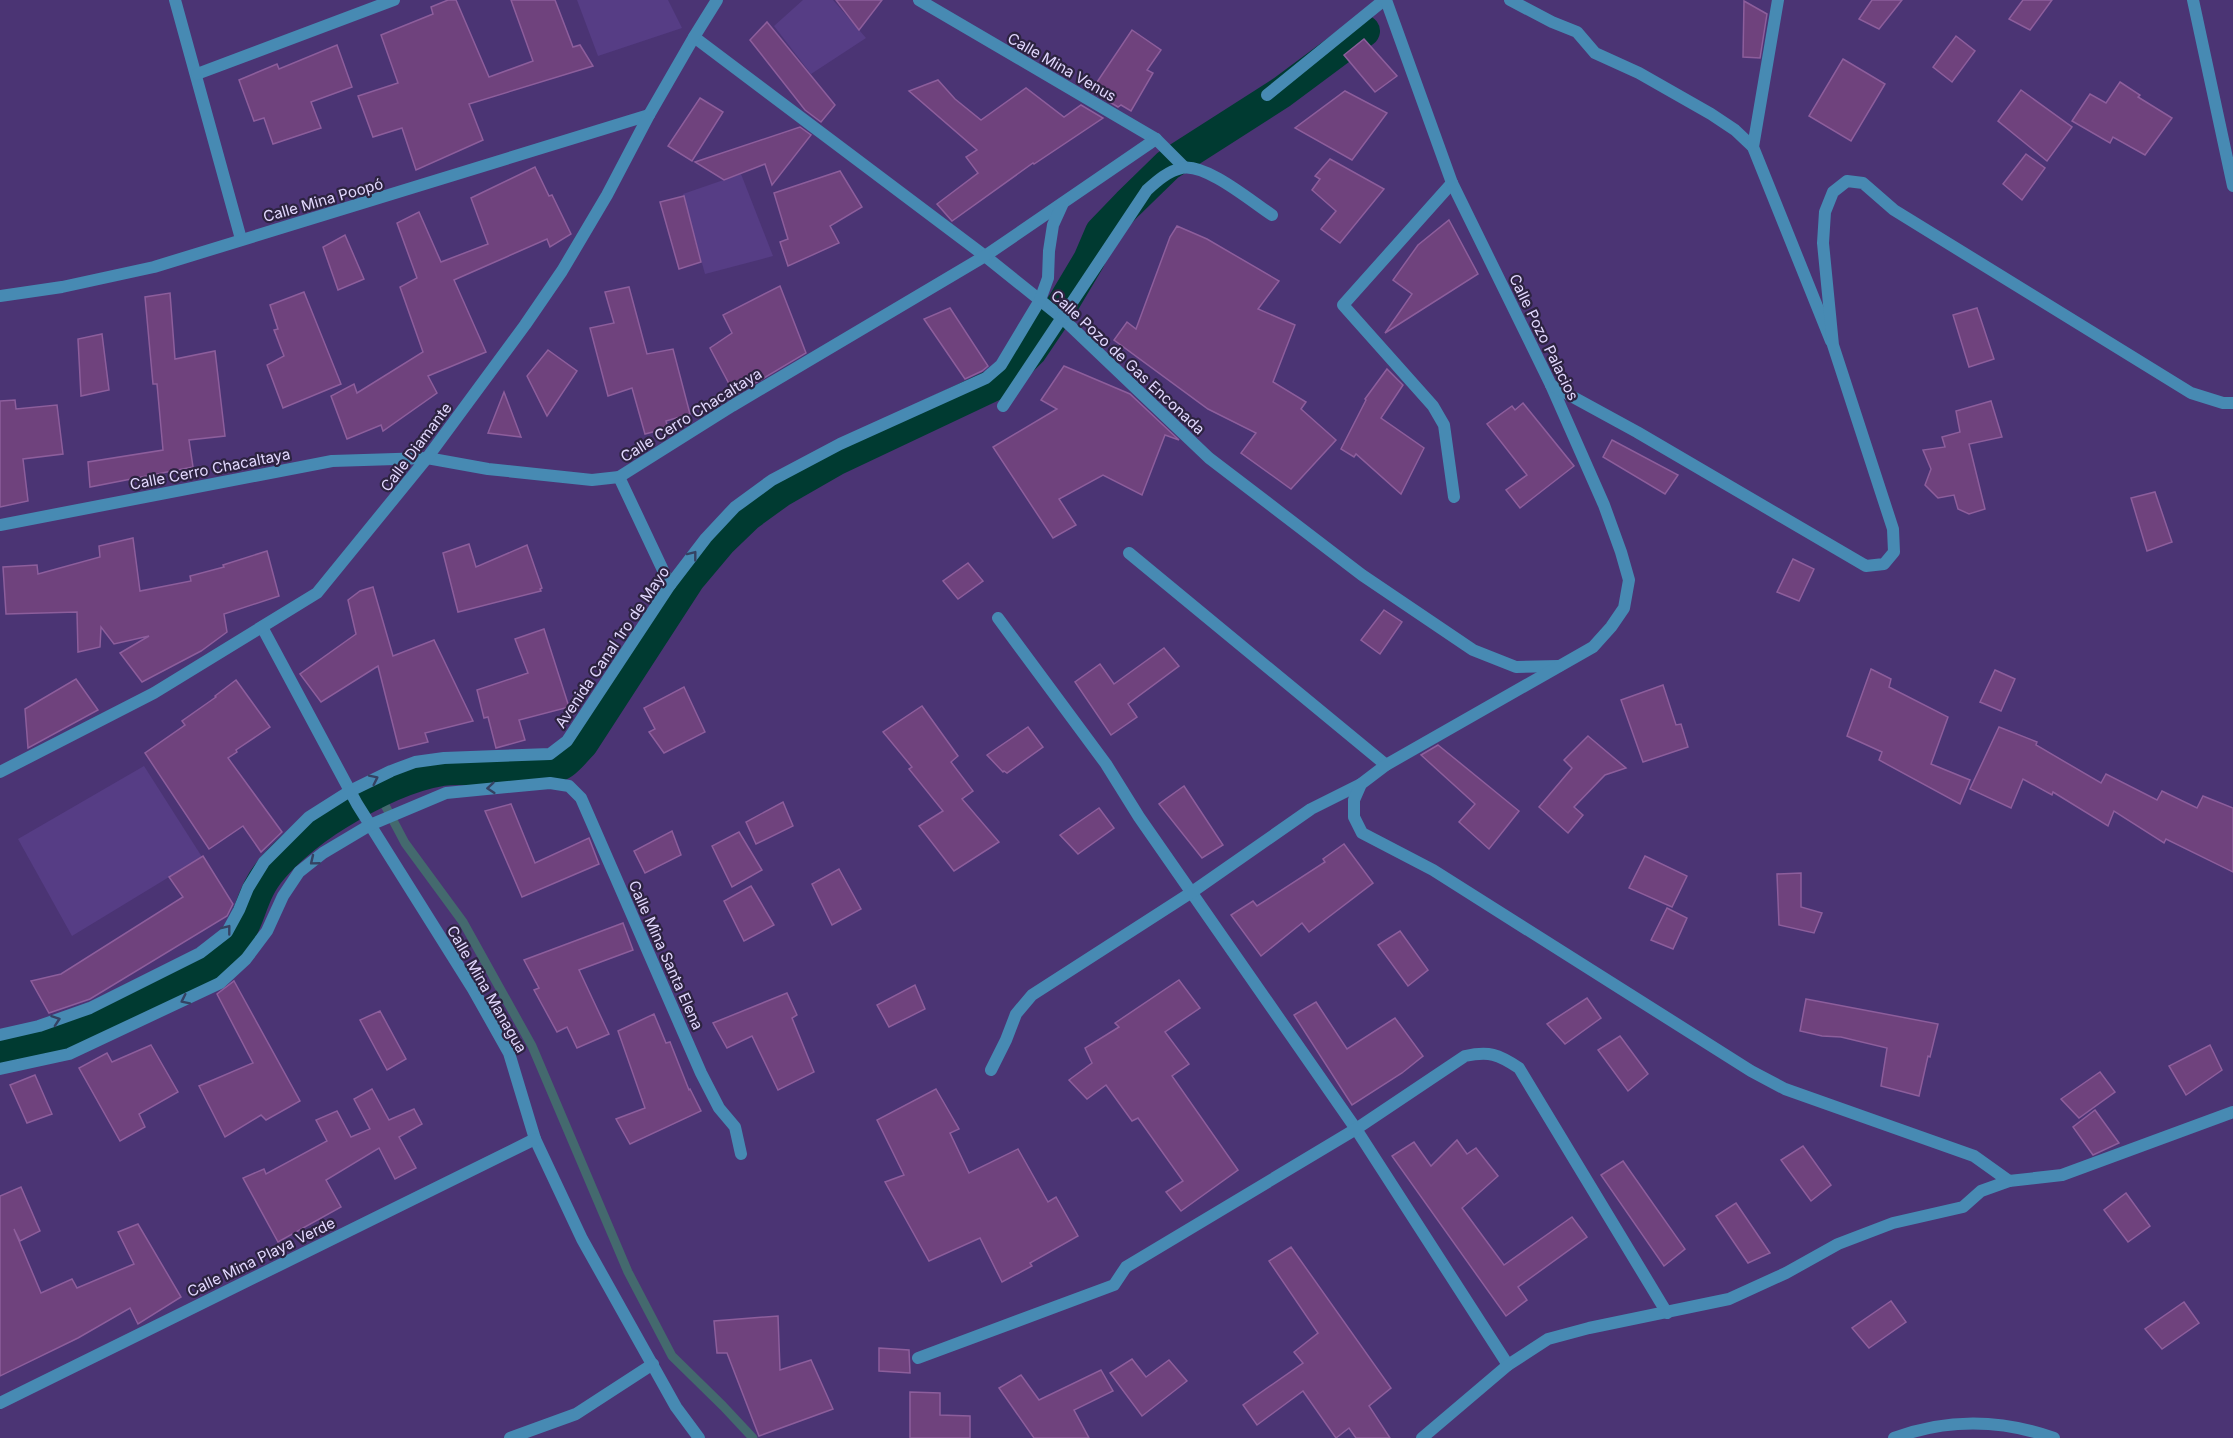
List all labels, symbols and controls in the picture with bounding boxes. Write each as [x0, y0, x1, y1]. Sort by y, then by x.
street label: Calle Mina Venus [1004, 28, 1120, 106]
street label: Calle Mina Poopó [261, 174, 385, 226]
street label: Calle Pozo Palacios [1505, 271, 1583, 403]
street label: Calle Pozo de Gas Enconada [1047, 286, 1209, 438]
street label: Calle Cerro Chacaltaya [617, 364, 765, 466]
street label: Calle Diamante [376, 399, 456, 495]
street label: Calle Cerro Chacaltaya [128, 444, 292, 494]
one-way arrow [685, 551, 696, 562]
street label: Avenida Canal 1ro de Mayo [551, 563, 673, 731]
one-way arrow [367, 775, 378, 787]
one-way arrow [487, 781, 496, 794]
one-way arrow [309, 854, 320, 865]
street label: Calle Mina Santa Elena [624, 877, 708, 1033]
street label: Calle Mina Managua [443, 922, 531, 1056]
one-way arrow [220, 925, 231, 936]
one-way arrow [180, 993, 191, 1005]
one-way arrow [50, 1014, 61, 1027]
street label: Calle Mina Playa Verde [184, 1213, 338, 1301]

